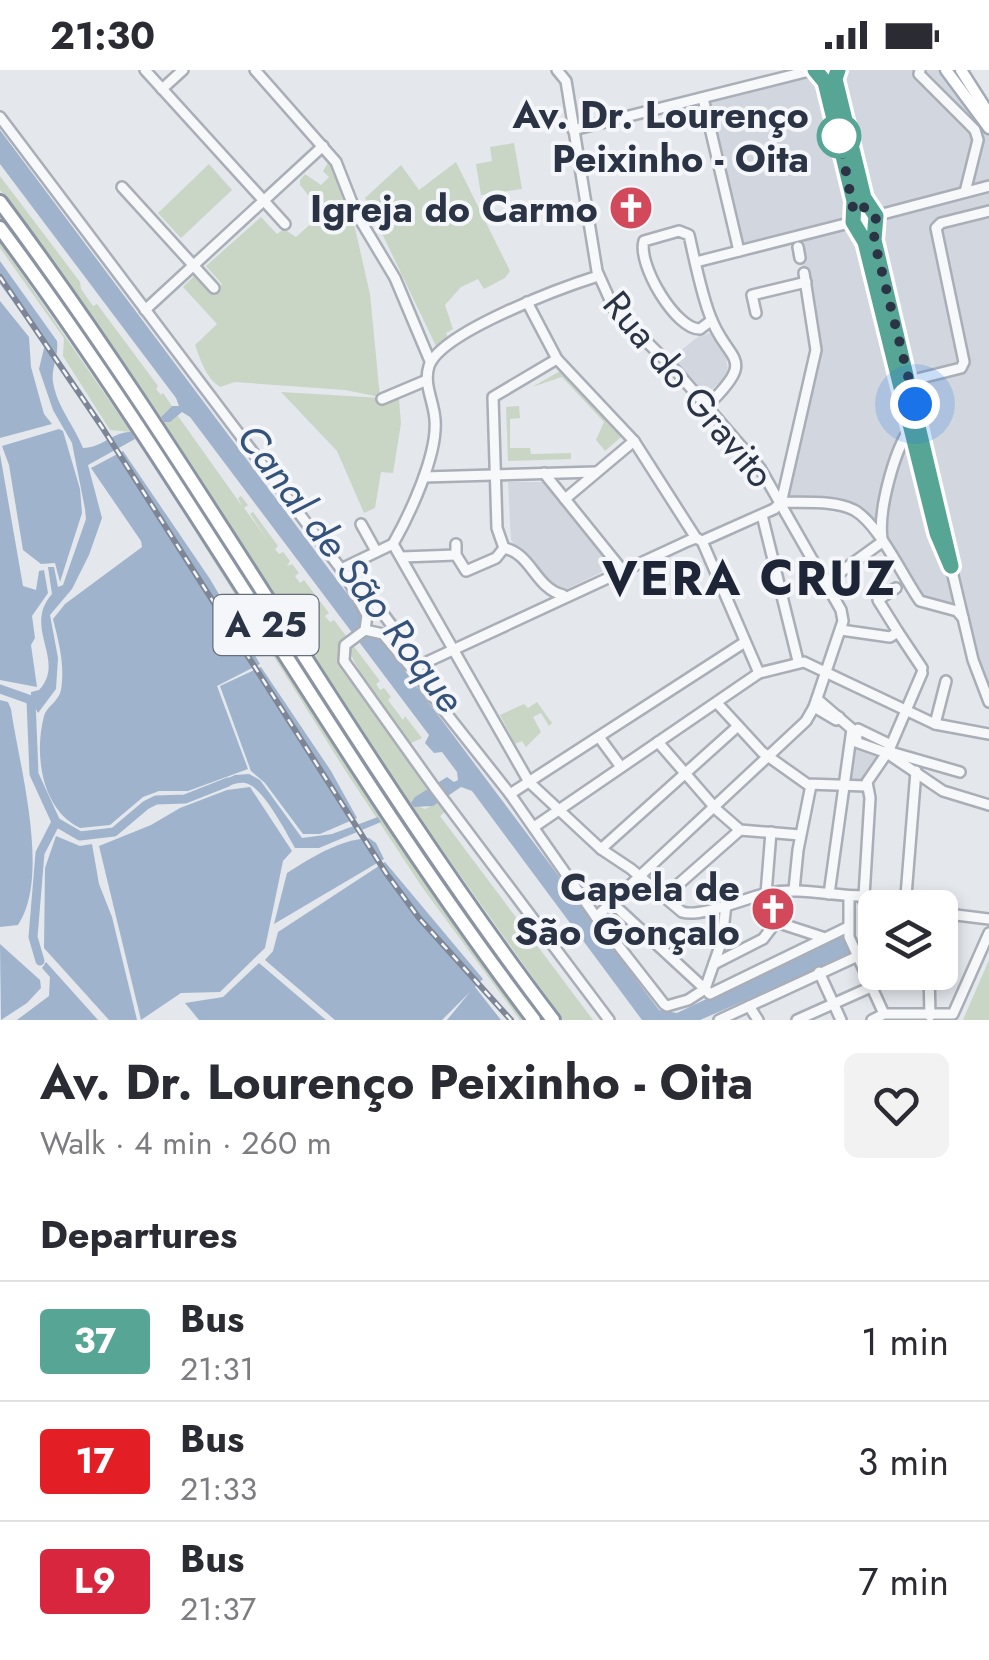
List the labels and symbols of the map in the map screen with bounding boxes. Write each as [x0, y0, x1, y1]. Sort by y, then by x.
place label: Av. Dr. Lourenço Peixinho - Oita [512, 87, 809, 186]
marker: Av. Dr. Lourenço Peixinho - Oita [818, 115, 860, 157]
place label: Igreja do Carmo [310, 181, 598, 236]
church icon: Igreja do Carmo [608, 185, 654, 231]
street label: Rua do Gravito [590, 279, 788, 499]
your location [890, 379, 940, 429]
water label: Canal de São Roque [223, 411, 479, 725]
district label: VERA CRUZ [601, 544, 898, 613]
road number: A 25 [214, 595, 318, 655]
place label: Capela de São Gonçalo [515, 860, 740, 959]
church icon: Capela de São Gonçalo [750, 886, 796, 932]

